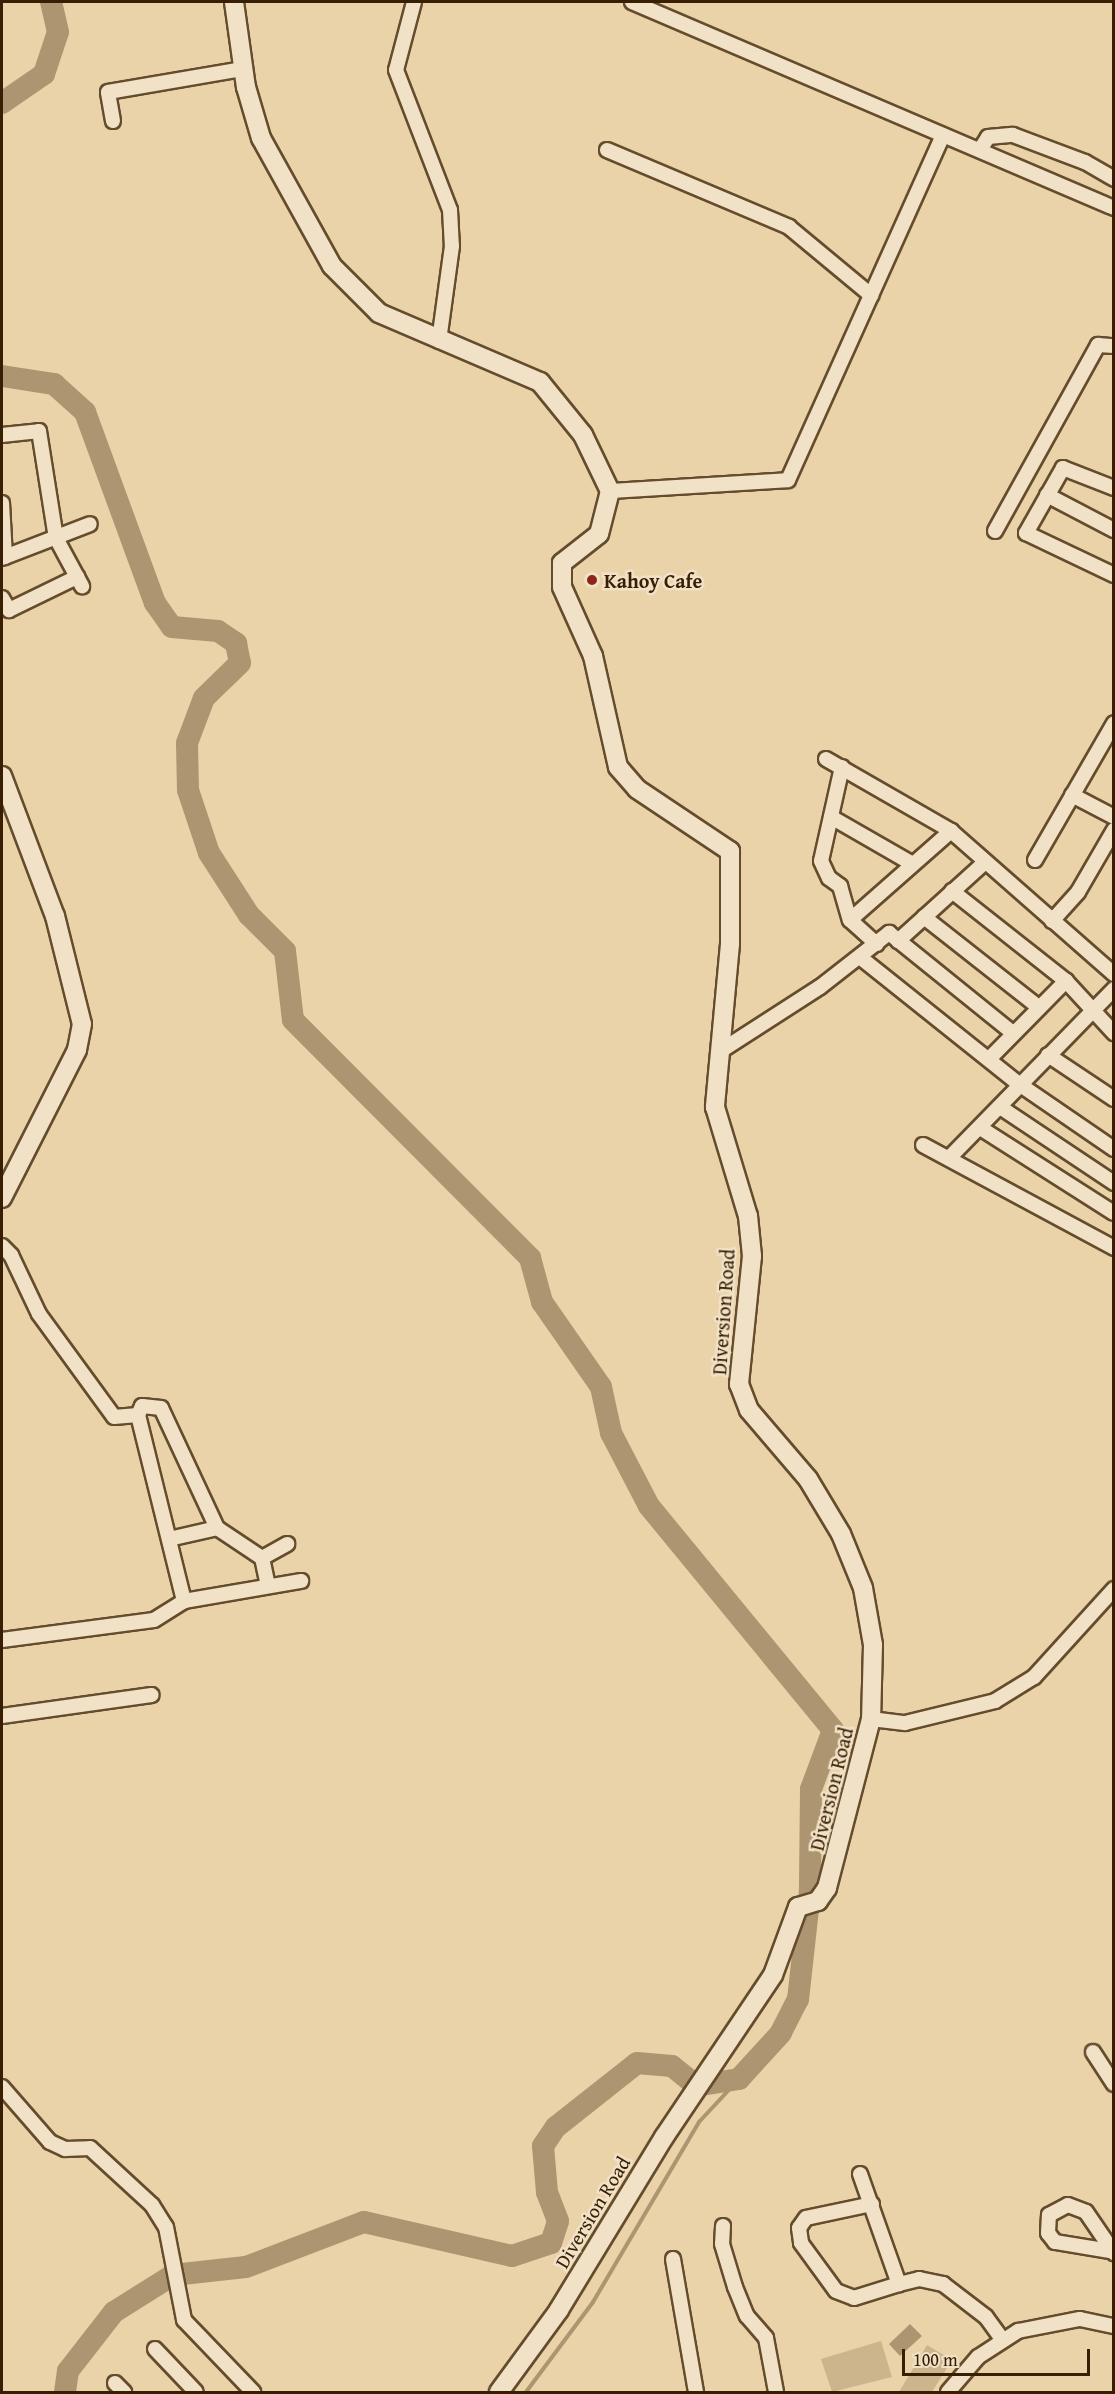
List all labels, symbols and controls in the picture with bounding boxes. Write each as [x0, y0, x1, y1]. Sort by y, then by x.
place label: Kahoy Cafe [604, 568, 702, 592]
marker: Kahoy Cafe [585, 573, 599, 587]
street label: Diversion Road [707, 1248, 739, 1376]
street label: Diversion Road [804, 1725, 858, 1853]
street label: Diversion Road [549, 2152, 635, 2272]
scale bar [905, 2337, 1092, 2375]
text: 100 m [913, 2346, 958, 2373]

